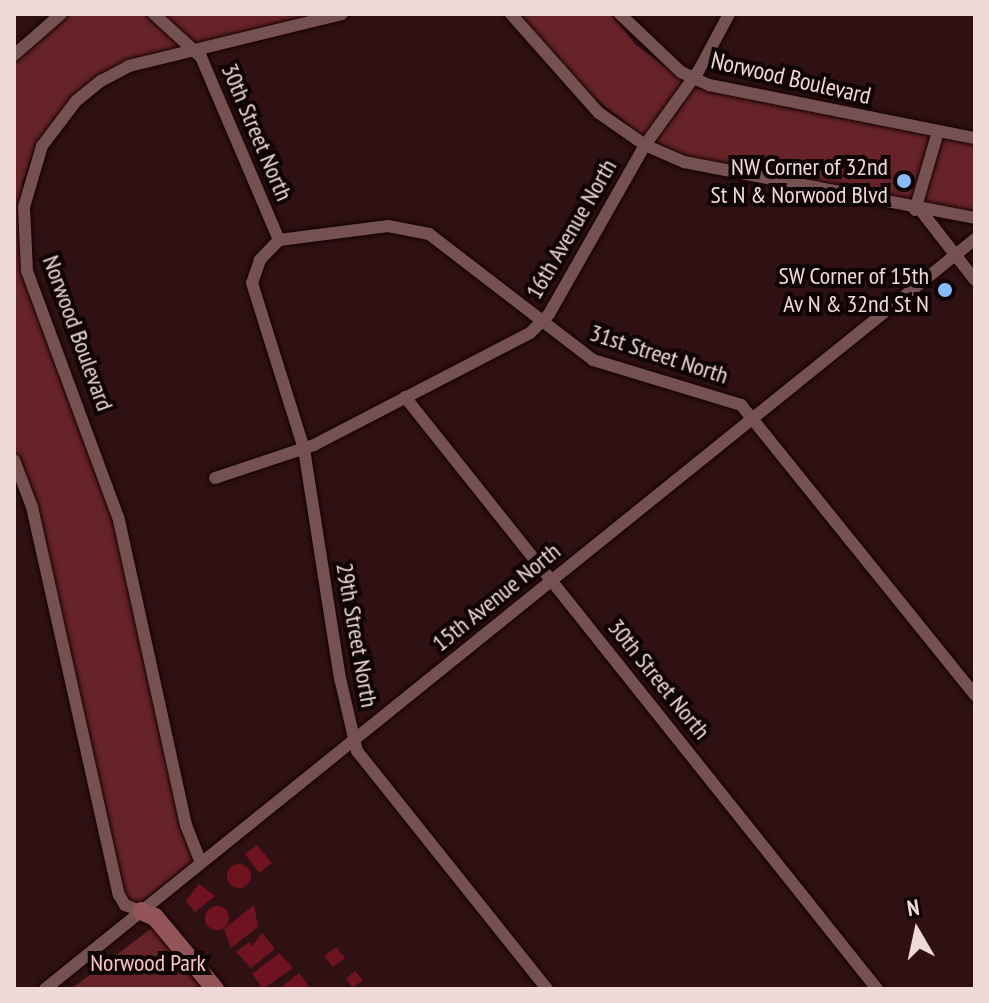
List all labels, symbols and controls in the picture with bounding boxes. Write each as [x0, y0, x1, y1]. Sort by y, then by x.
street label: Norwood Boulevard [708, 46, 874, 110]
street label: 30th Street North [215, 59, 299, 205]
place label: NW Corner of 32nd St N & Norwood Blvd [711, 153, 888, 209]
street label: 16th Avenue North [519, 154, 623, 304]
marker: NW Corner of 32nd St N & Norwood Blvd [895, 172, 913, 190]
street label: Norwood Boulevard [37, 251, 119, 415]
place label: SW Corner of 15th Av N & 32nd St N [778, 262, 929, 318]
marker: SW Corner of 15th Av N & 32nd St N [936, 281, 954, 299]
street label: 31st Street North [586, 318, 732, 390]
street label: 15th Avenue North [426, 536, 566, 658]
street label: 29th Street North [330, 561, 384, 709]
street label: 30th Street North [602, 613, 716, 745]
north arrow [877, 891, 957, 971]
text: N [905, 893, 921, 922]
park label: Norwood Park [90, 949, 206, 977]

